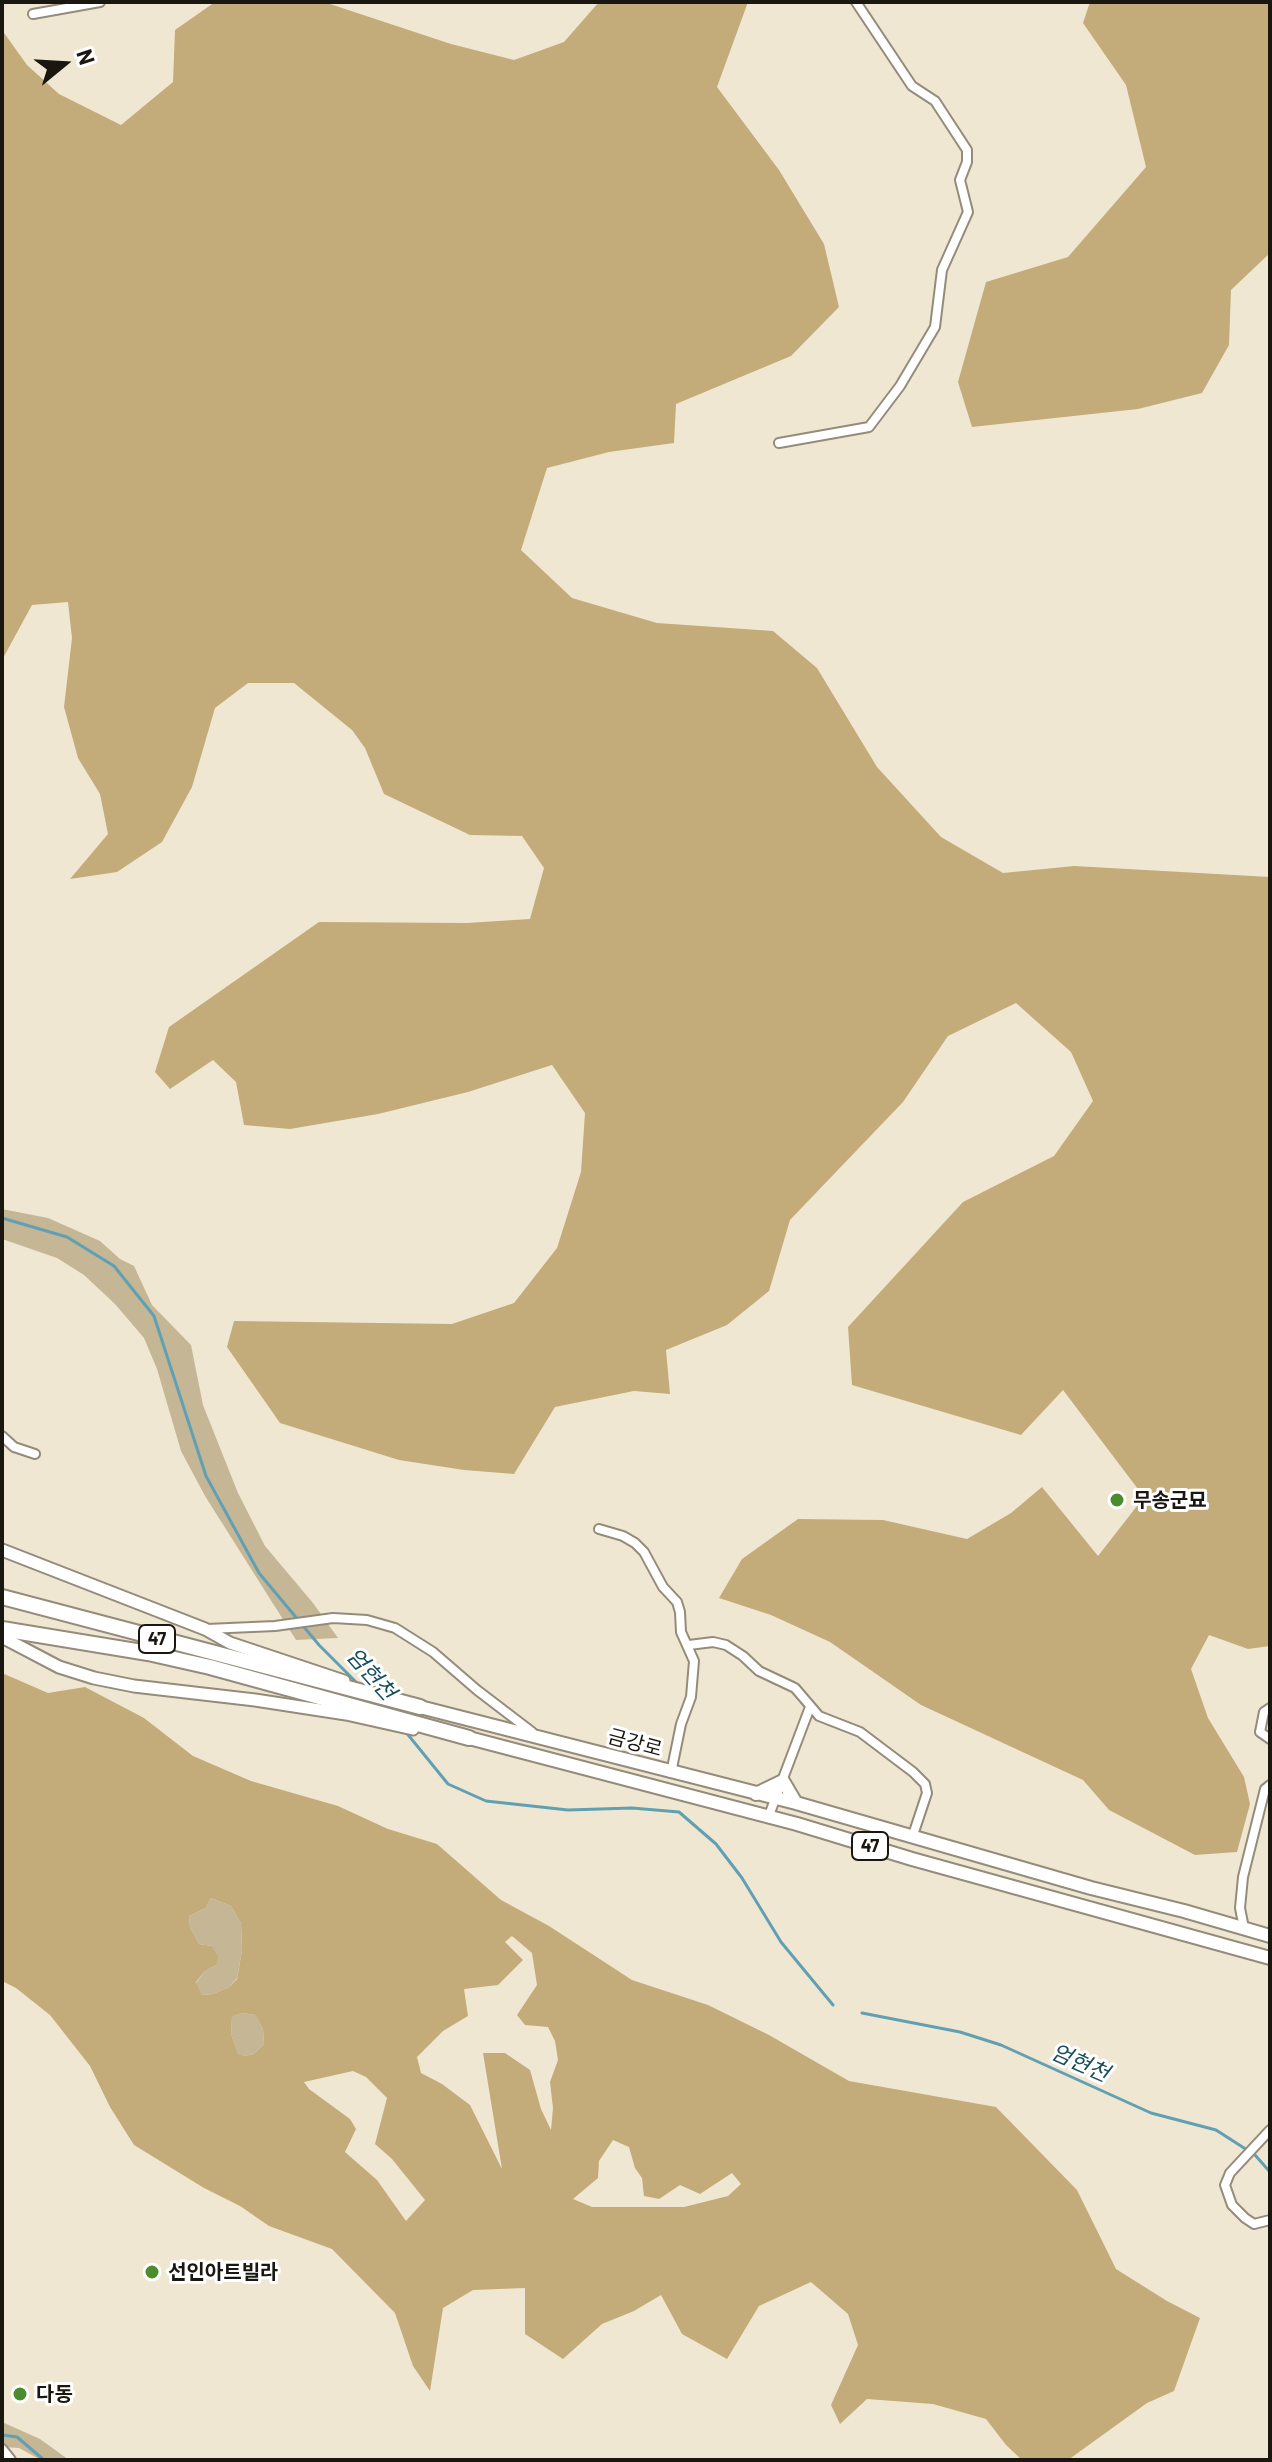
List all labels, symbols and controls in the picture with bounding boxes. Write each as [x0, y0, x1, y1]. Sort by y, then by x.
north arrow [24, 24, 104, 104]
text: N [72, 46, 101, 68]
place label: 무송군묘 [1133, 1488, 1207, 1512]
marker: 무송군묘 [1108, 1491, 1126, 1509]
road number: 47 [139, 1625, 175, 1653]
water label: 엄현천 [341, 1643, 401, 1705]
street label: 금강로 [605, 1724, 665, 1762]
road number: 47 [852, 1832, 888, 1860]
water label: 엄현천 [1047, 2039, 1113, 2087]
place label: 선인아트빌라 [168, 2260, 278, 2284]
marker: 선인아트빌라 [143, 2263, 161, 2281]
place label: 다동 [36, 2382, 73, 2406]
marker: 다동 [11, 2385, 29, 2403]

